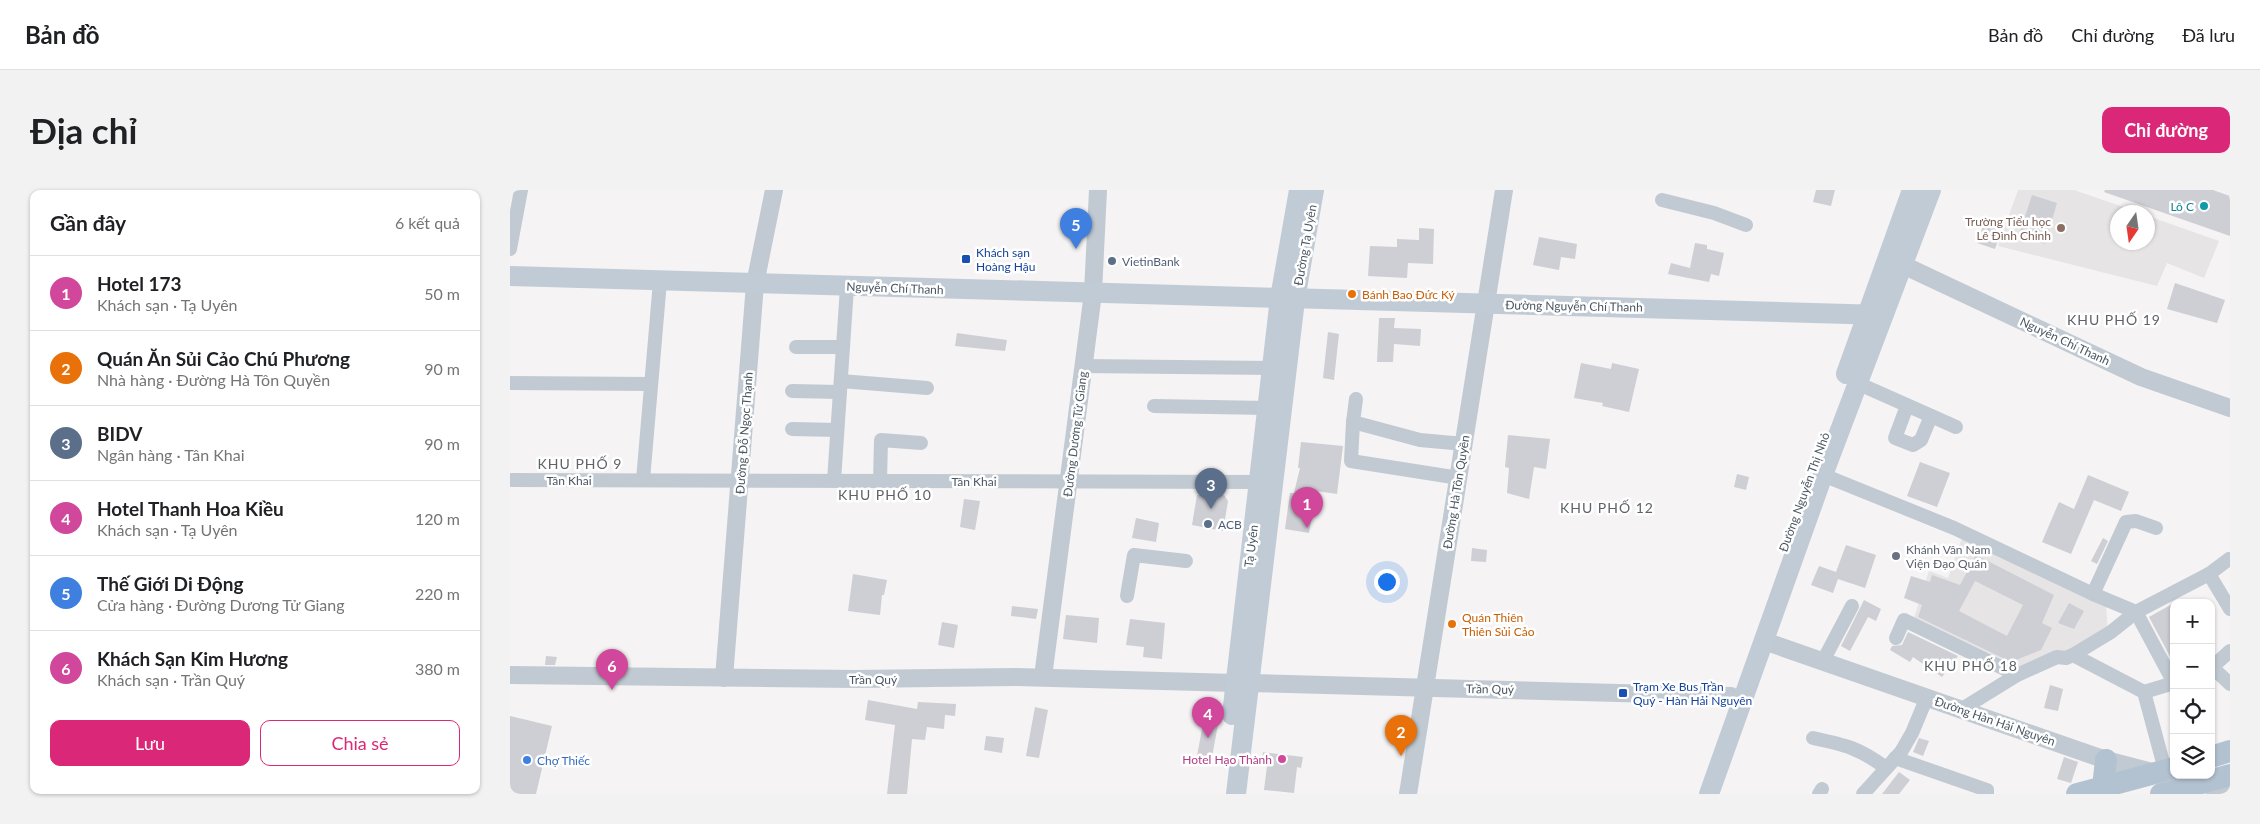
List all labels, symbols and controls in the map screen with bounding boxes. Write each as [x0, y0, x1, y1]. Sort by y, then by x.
text: Bản đồ [25, 20, 100, 49]
text: Bản đồ [1988, 24, 2043, 46]
text: Chỉ đường [2071, 24, 2154, 46]
text: Đã lưu [2182, 24, 2235, 46]
button: Chỉ đường [2102, 107, 2230, 153]
text: Địa chỉ [30, 109, 137, 151]
place label: Lô C [2170, 199, 2194, 214]
marker: Lô C [2198, 200, 2210, 212]
street label: Đường Tạ Uyên [1290, 203, 1320, 287]
north arrow [2110, 205, 2155, 250]
pin: 5 [1060, 208, 1092, 249]
text: Gần đây [50, 210, 126, 235]
text: 6 kết quả [395, 213, 460, 232]
place label: Trường Tiểu học Lê Đình Chinh [1965, 214, 2051, 243]
marker: Trường Tiểu học Lê Đình Chinh [2055, 222, 2067, 234]
place label: Khách sạn Hoàng Hậu [976, 245, 1035, 274]
marker: Khách sạn Hoàng Hậu [960, 253, 972, 265]
place label: VietinBank [1122, 254, 1181, 269]
marker: VietinBank [1106, 255, 1118, 267]
text: Hotel 173 [97, 272, 182, 295]
street label: Nguyễn Chí Thanh [846, 279, 944, 297]
text: 1 [61, 284, 71, 303]
text: 50 m [424, 284, 460, 303]
place label: Bánh Bao Đức Ký [1362, 287, 1455, 302]
marker: Bánh Bao Đức Ký [1346, 288, 1358, 300]
text: Khách sạn · Tạ Uyên [97, 295, 238, 314]
street label: Đường Nguyễn Chí Thanh [1505, 297, 1643, 315]
district label: KHU PHỐ 19 [2067, 311, 2161, 328]
street label: Nguyễn Chí Thanh [2018, 314, 2112, 368]
text: Quán Ăn Sủi Cảo Chú Phương [97, 347, 350, 370]
text: 2 [61, 359, 71, 378]
text: 90 m [424, 359, 460, 378]
text: Nhà hàng · Đường Hà Tôn Quyền [97, 370, 330, 389]
street label: Đường Dương Tử Giang [1060, 370, 1090, 498]
street label: Đường Đỗ Ngọc Thạnh [732, 371, 756, 495]
text: BIDV [97, 422, 142, 445]
street label: Đường Nguyễn Thị Nhỏ [1775, 430, 1833, 554]
text: 3 [61, 434, 71, 453]
text: 90 m [424, 434, 460, 453]
street label: Đường Hà Tôn Quyền [1440, 434, 1472, 550]
text: Ngân hàng · Tân Khai [97, 445, 245, 464]
district label: KHU PHỐ 9 [538, 455, 622, 472]
pin: 3 [1195, 468, 1227, 509]
street label: Tân Khai [546, 473, 592, 488]
street label: Tân Khai [951, 474, 997, 489]
district label: KHU PHỐ 10 [838, 486, 932, 503]
pin: 1 [1291, 487, 1323, 528]
text: Hotel Thanh Hoa Kiều [97, 497, 284, 520]
district label: KHU PHỐ 12 [1560, 499, 1654, 516]
text: 4 [61, 509, 71, 528]
text: 120 m [415, 509, 460, 528]
place label: ACB [1218, 517, 1242, 532]
marker: ACB [1202, 518, 1214, 530]
text: Khách sạn · Tạ Uyên [97, 520, 238, 539]
street label: Tạ Uyên [1241, 524, 1261, 568]
place label: Khánh Vân Nam Viện Đạo Quán [1906, 542, 1991, 571]
marker: Khánh Vân Nam Viện Đạo Quán [1890, 550, 1902, 562]
your location [1374, 569, 1400, 595]
text: Thế Giới Di Động [97, 572, 244, 595]
text: 5 [61, 584, 71, 603]
text: 220 m [415, 584, 460, 603]
text: Cửa hàng · Đường Dương Tử Giang [97, 595, 345, 614]
map controls [2170, 599, 2215, 779]
button: + [2170, 599, 2215, 644]
place label: Quán Thiên Thiên Sủi Cảo [1462, 610, 1535, 639]
marker: Quán Thiên Thiên Sủi Cảo [1446, 618, 1458, 630]
button: − [2170, 644, 2215, 689]
text: Khách Sạn Kim Hương [97, 647, 288, 670]
pin: 6 [596, 649, 628, 690]
district label: KHU PHỐ 18 [1924, 657, 2018, 674]
text: 6 [61, 659, 71, 678]
text: 380 m [415, 659, 460, 678]
text: Khách sạn · Trần Quý [97, 670, 245, 689]
street label: Trần Quý [849, 672, 898, 687]
place label: Trạm Xe Bus Trần Quý - Hàn Hải Nguyên [1633, 679, 1752, 708]
street label: Trần Quý [1466, 681, 1515, 697]
marker: Trạm Xe Bus Trần Quý - Hàn Hải Nguyên [1617, 687, 1629, 699]
button: locate [2170, 689, 2215, 734]
street label: Đường Hàn Hải Nguyên [1933, 693, 2057, 749]
pin: 4 [1192, 697, 1224, 738]
pin: 2 [1385, 715, 1417, 756]
button: Lưu [50, 720, 250, 766]
button: Chia sẻ [260, 720, 460, 766]
button: layers [2170, 734, 2215, 779]
place label: Hotel Hạo Thành [1182, 752, 1272, 767]
place label: Chợ Thiếc [537, 753, 590, 768]
marker: Hotel Hạo Thành [1276, 753, 1288, 765]
marker: Chợ Thiếc [521, 754, 533, 766]

